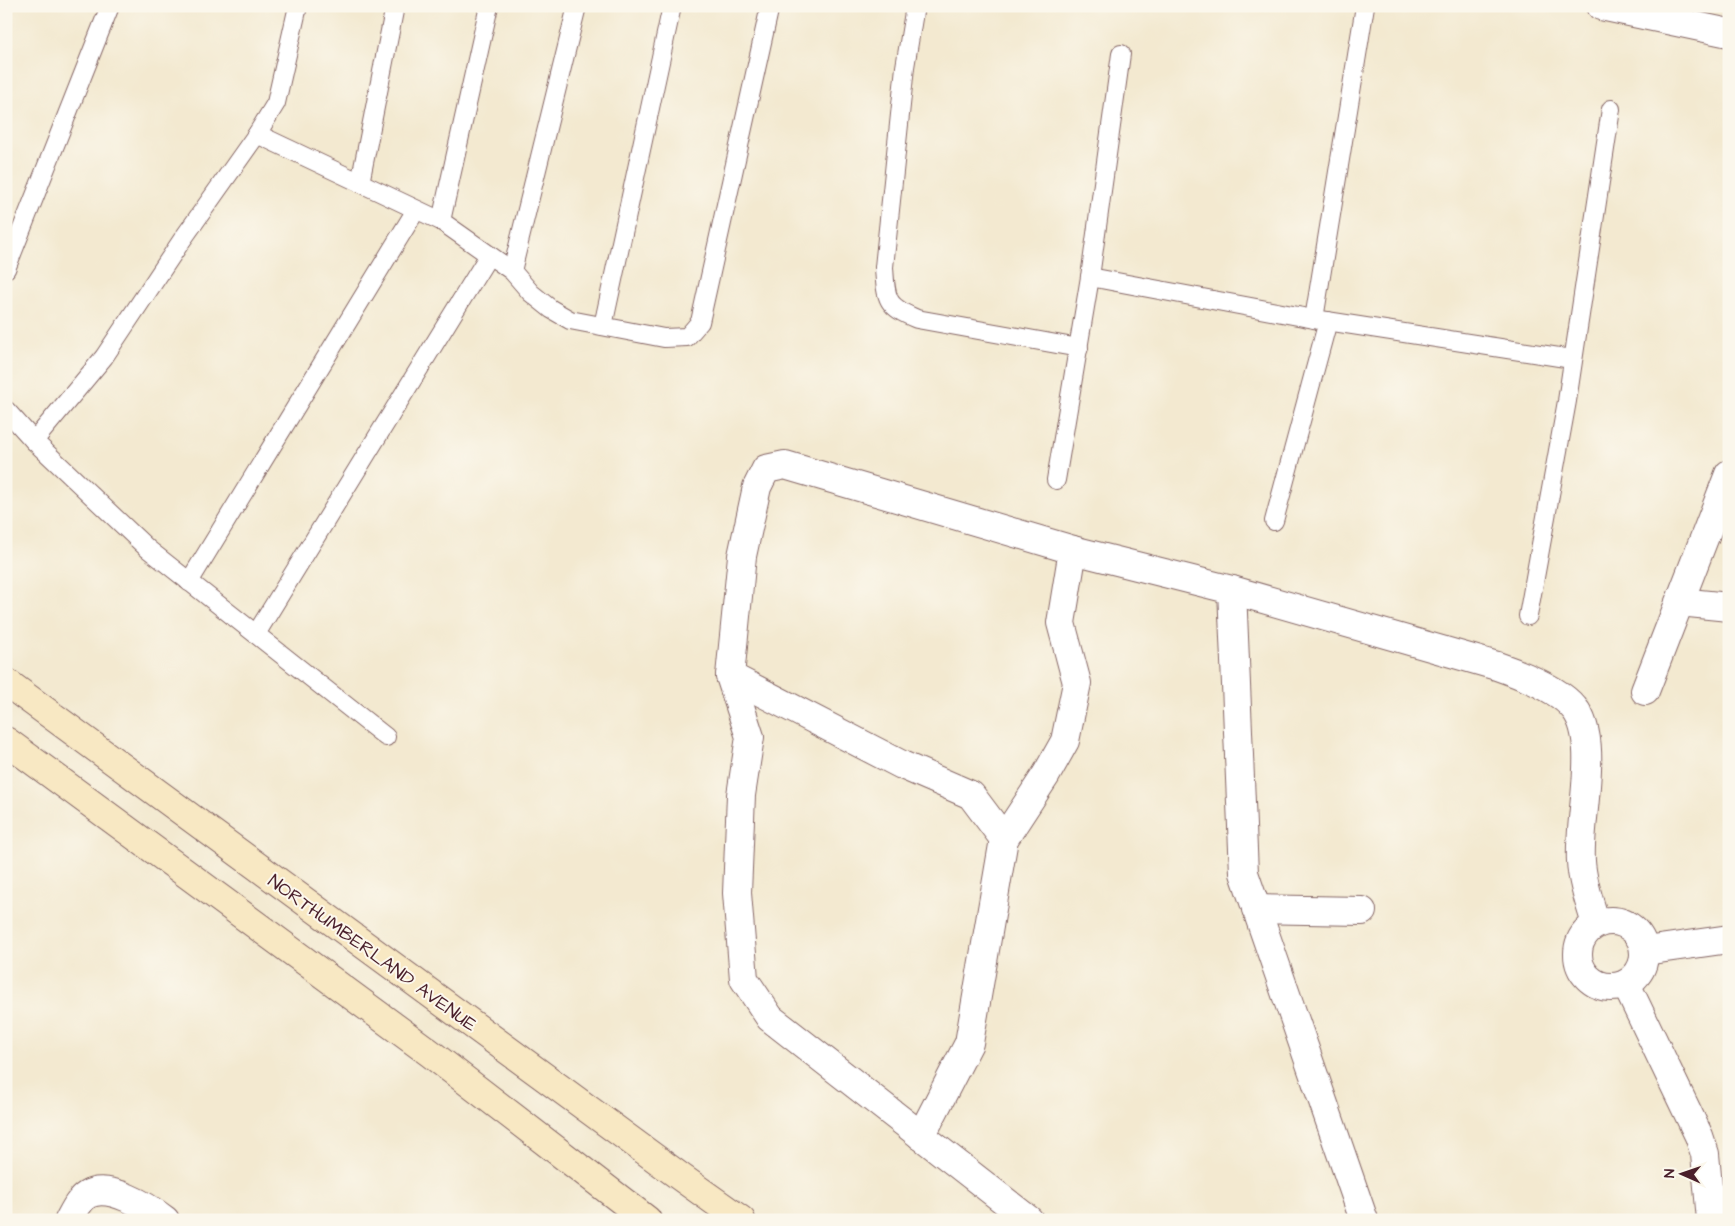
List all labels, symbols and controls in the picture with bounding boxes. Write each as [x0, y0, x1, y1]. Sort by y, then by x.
street label: NORTHUMBERLAND AVENUE [262, 868, 482, 1038]
north arrow [1658, 1148, 1708, 1198]
text: N [1660, 1169, 1680, 1178]

